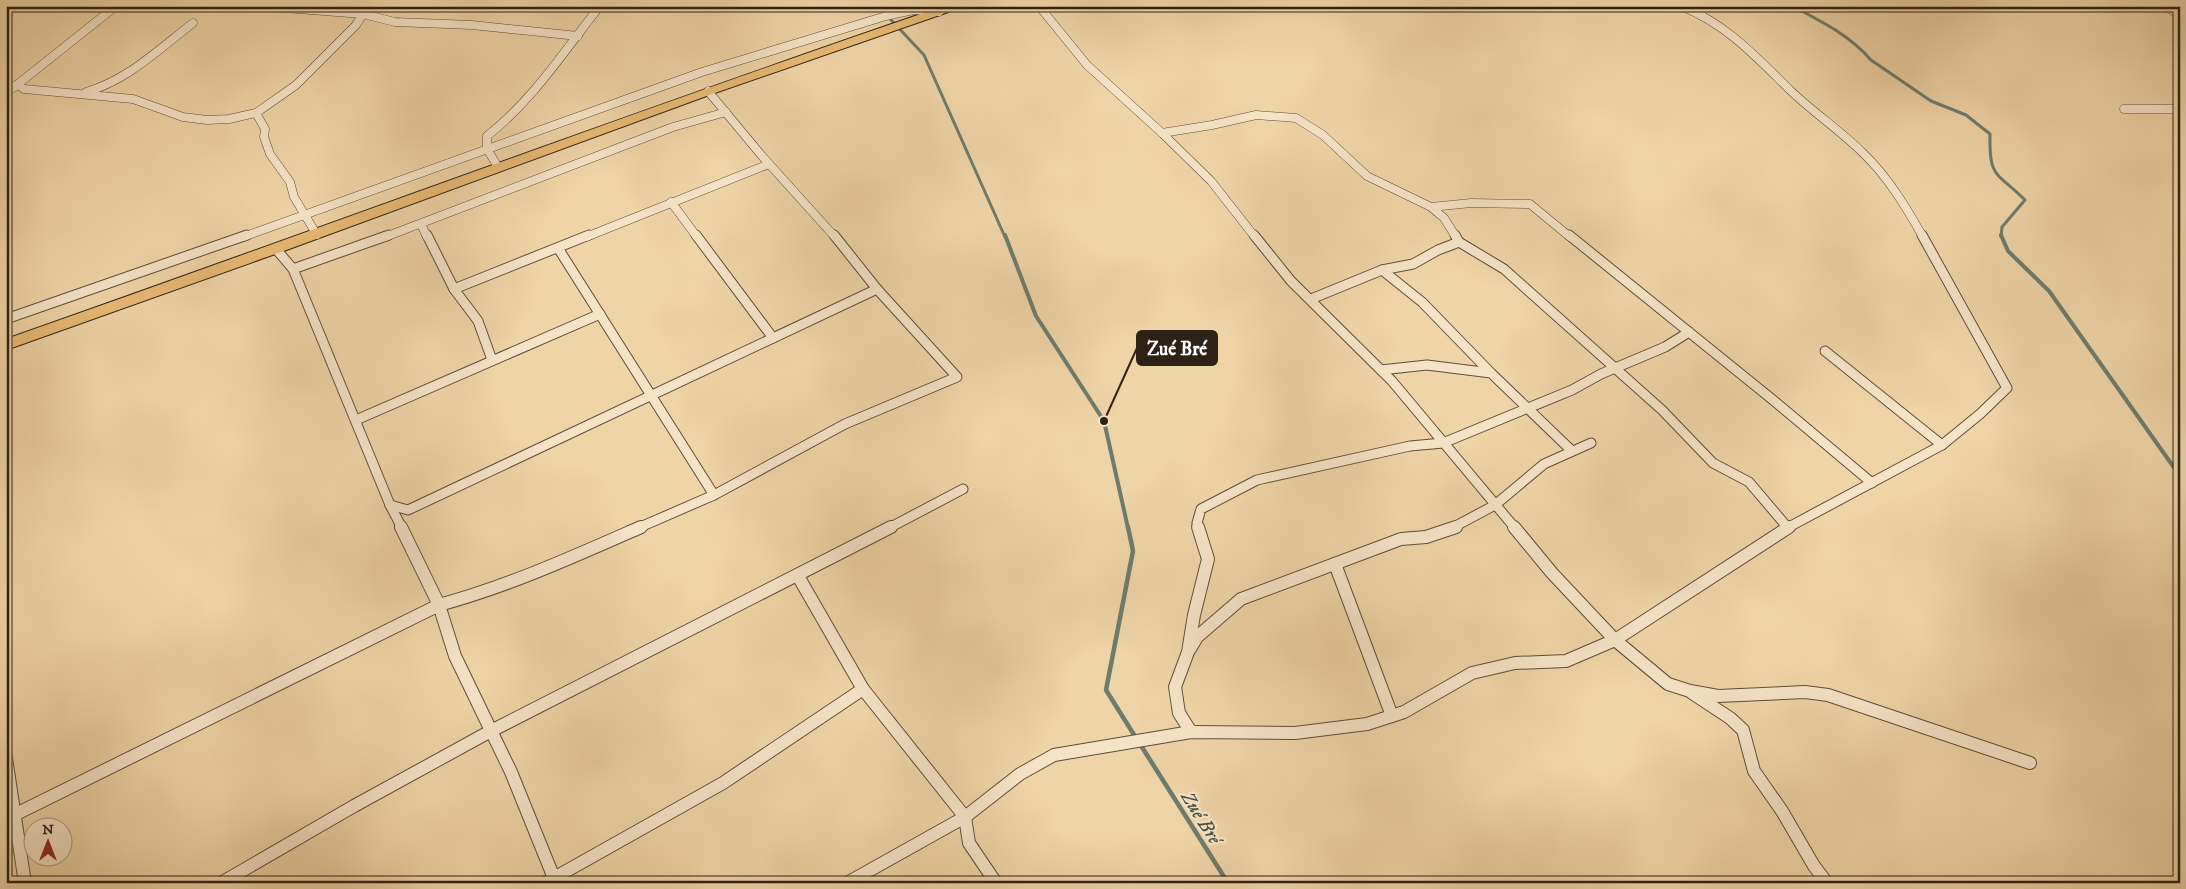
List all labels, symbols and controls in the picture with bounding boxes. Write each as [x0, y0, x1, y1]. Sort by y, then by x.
callout: Zué Bré [1137, 331, 1217, 365]
text: Zué Bré [1147, 338, 1208, 361]
water label: Zué Bré [1175, 786, 1228, 851]
north arrow [22, 816, 72, 866]
text: N [42, 821, 54, 839]

